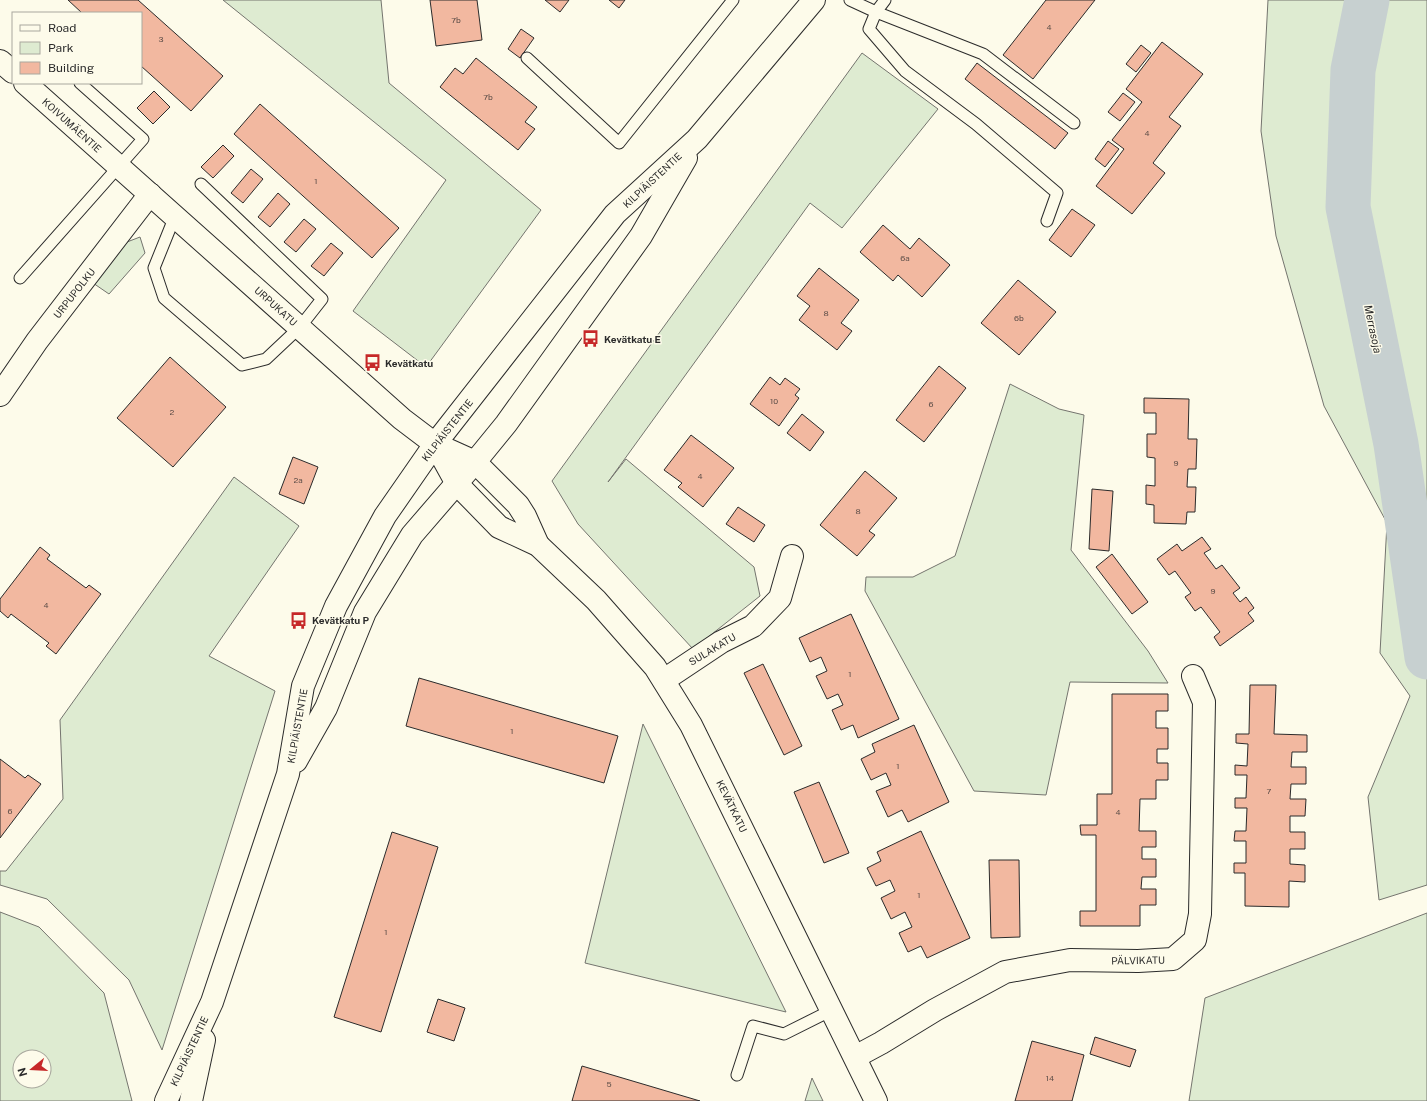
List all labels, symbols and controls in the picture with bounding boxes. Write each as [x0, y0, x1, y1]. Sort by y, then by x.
legend [12, 12, 142, 84]
house number: 7b [451, 15, 461, 25]
text: Road [48, 21, 76, 35]
house number: 4 [1046, 22, 1052, 32]
house number: 3 [158, 34, 164, 44]
text: Park [48, 41, 74, 55]
text: Building [48, 61, 94, 75]
house number: 7b [483, 92, 493, 102]
street label: KOIVUMÄENTIE [40, 95, 104, 155]
house number: 4 [1144, 128, 1150, 138]
street label: KILPIÄISTENTIE [620, 150, 684, 210]
house number: 1 [314, 176, 318, 186]
house number: 6a [900, 253, 910, 263]
street label: URPUPOLKU [51, 266, 97, 320]
street label: URPUKATU [252, 284, 300, 328]
water label: Merrasoja [1362, 304, 1384, 354]
house number: 8 [823, 308, 829, 318]
house number: 6b [1014, 313, 1024, 323]
bus stop icon: Kevätkatu E [581, 329, 601, 349]
place label: Kevätkatu E [604, 333, 661, 345]
bus stop icon: Kevätkatu [362, 353, 382, 373]
place label: Kevätkatu [385, 357, 433, 369]
street label: KILPIÄISTENTIE [419, 396, 475, 464]
house number: 10 [770, 396, 778, 406]
house number: 6 [929, 399, 934, 409]
house number: 2 [170, 407, 175, 417]
house number: 9 [1174, 458, 1179, 468]
house number: 4 [697, 471, 703, 481]
house number: 2a [293, 475, 303, 485]
house number: 8 [855, 506, 861, 516]
house number: 9 [1211, 586, 1216, 596]
house number: 4 [43, 600, 49, 610]
bus stop icon: Kevätkatu P [289, 610, 309, 630]
place label: Kevätkatu P [312, 614, 370, 626]
street label: SULAKATU [686, 630, 738, 668]
house number: 1 [848, 669, 852, 679]
street label: KILPIÄISTENTIE [285, 688, 309, 764]
house number: 1 [510, 726, 514, 736]
house number: 1 [896, 761, 900, 771]
street label: KEVÄTKATU [714, 778, 750, 834]
house number: 7 [1267, 786, 1272, 796]
house number: 6 [8, 806, 13, 816]
house number: 4 [1115, 807, 1121, 817]
house number: 1 [917, 890, 921, 900]
house number: 1 [384, 927, 388, 937]
street label: PÄLVIKATU [1111, 954, 1165, 966]
street label: KILPIÄISTENTIE [168, 1014, 210, 1088]
north arrow [12, 1049, 52, 1089]
text: N [15, 1066, 30, 1078]
house number: 14 [1046, 1073, 1054, 1083]
house number: 5 [606, 1079, 612, 1089]

